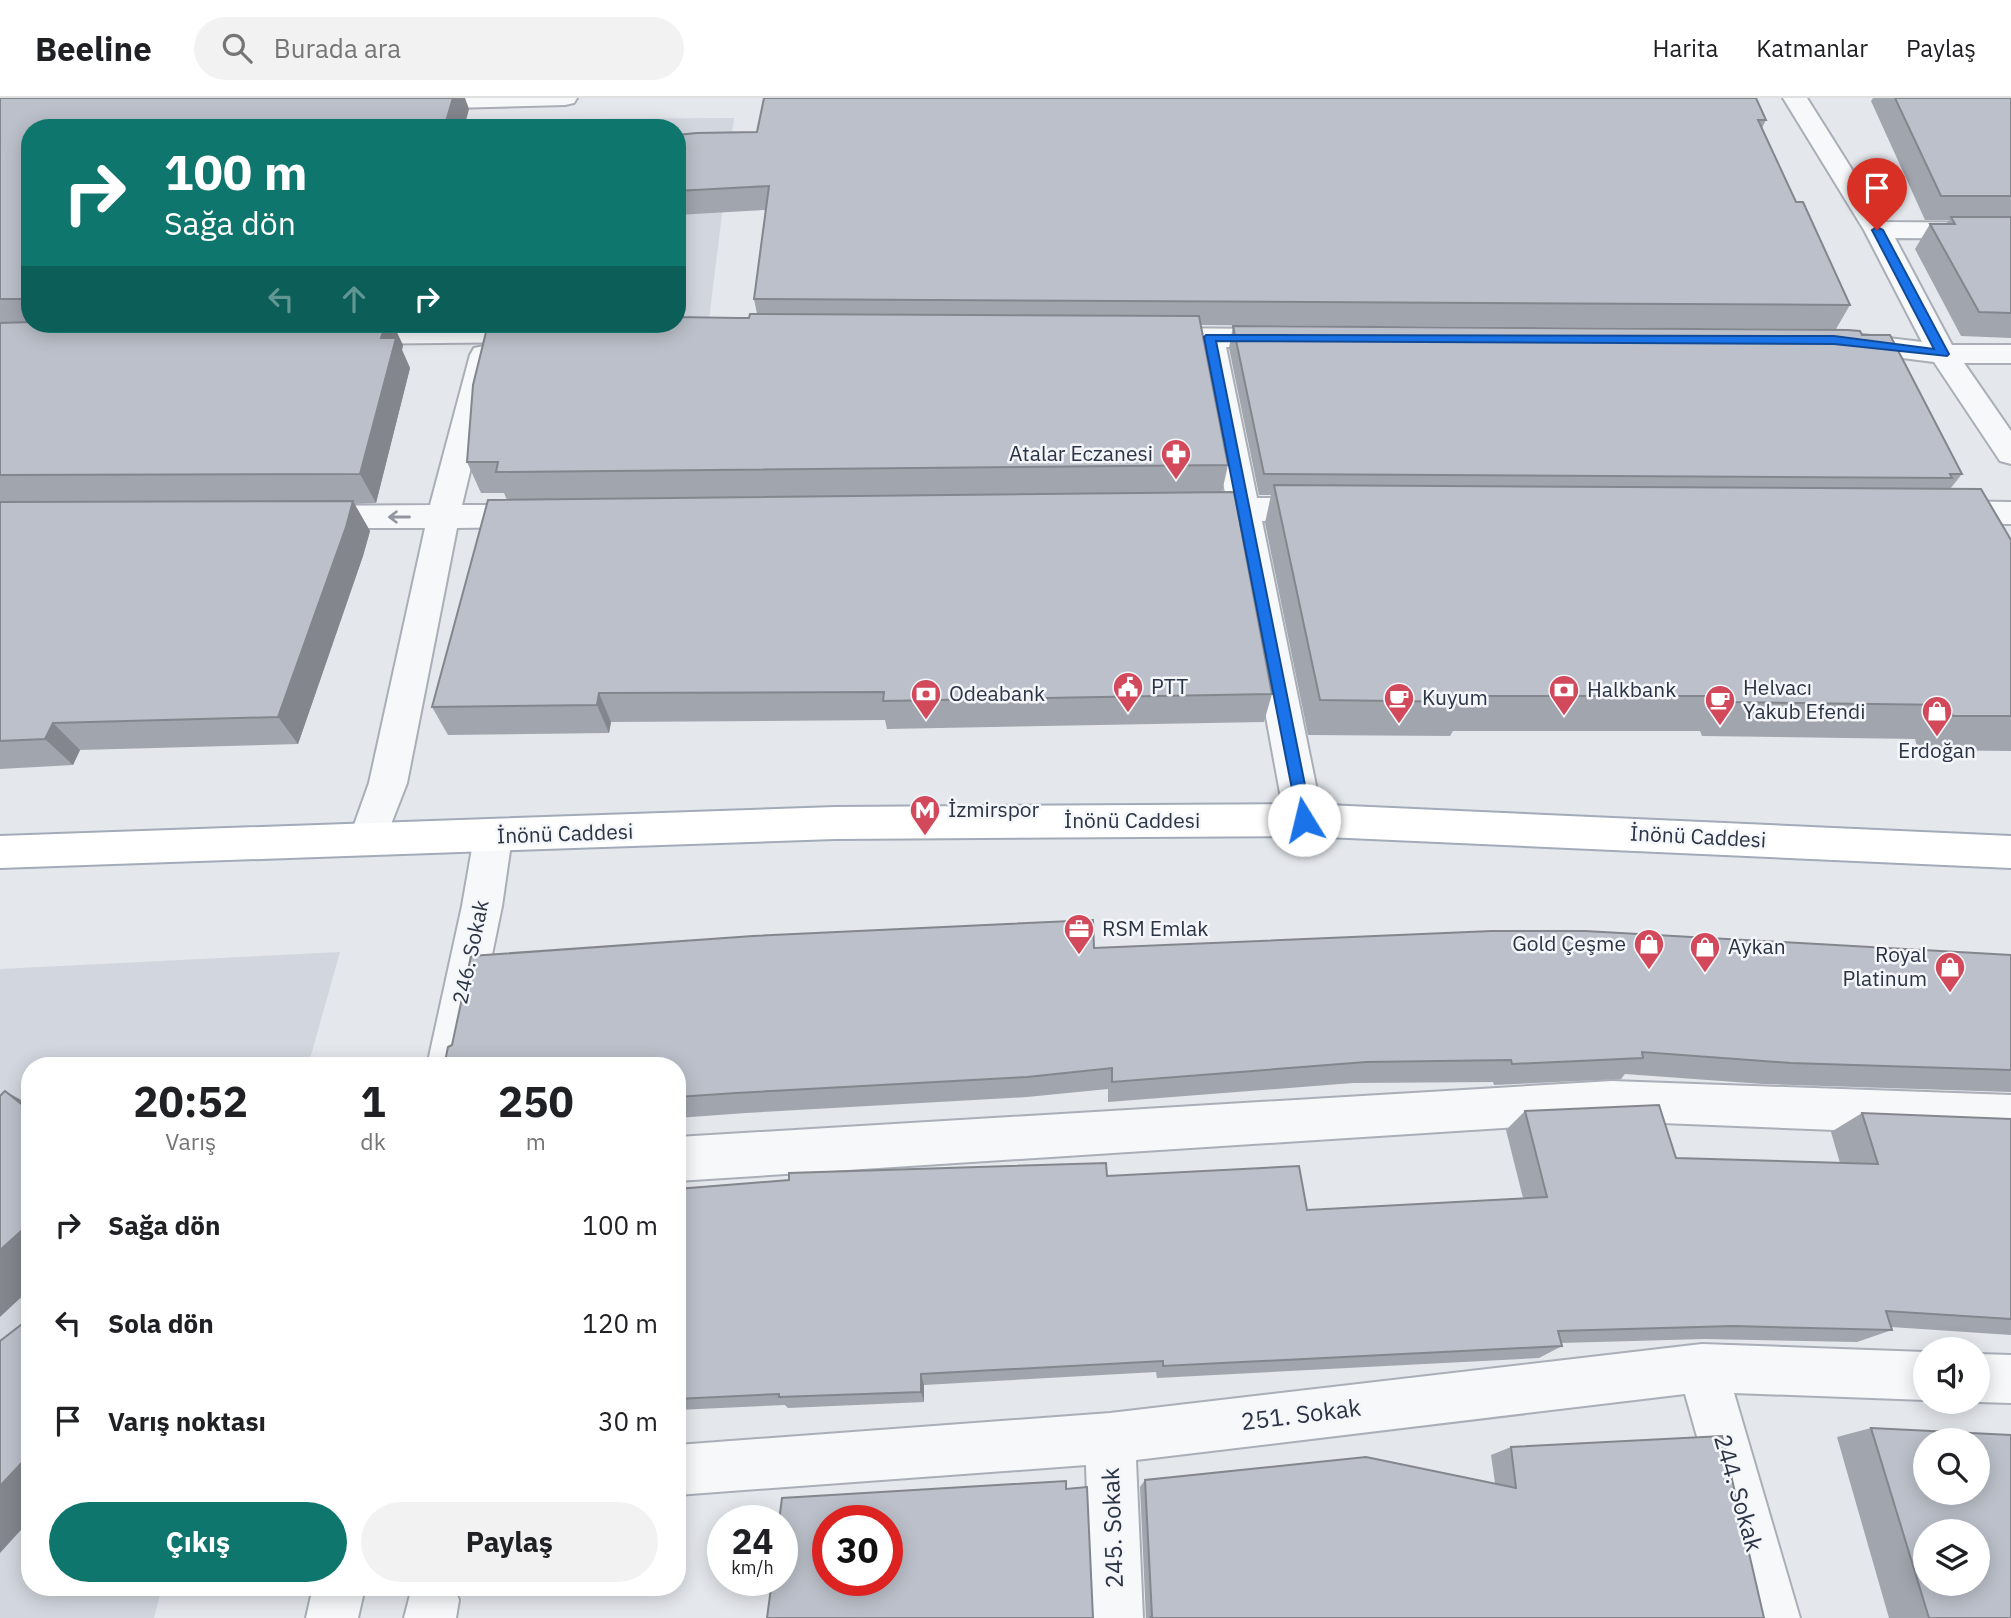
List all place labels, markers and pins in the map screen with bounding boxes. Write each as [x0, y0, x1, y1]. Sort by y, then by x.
pin [1847, 158, 1907, 230]
pharmacy icon: Atalar Eczanesi [1159, 437, 1193, 481]
place label: Atalar Eczanesi [1009, 439, 1153, 467]
public building icon: PTT [1111, 670, 1145, 714]
place label: PTT [1151, 672, 1188, 700]
bank icon: Halkbank [1547, 673, 1581, 717]
place label: Helvacı Yakub Efendi [1743, 673, 1865, 725]
place label: Halkbank [1587, 675, 1676, 703]
bank icon: Odeabank [909, 677, 943, 721]
place label: Odeabank [949, 679, 1045, 707]
cafe icon: Kuyum [1382, 681, 1416, 725]
place label: Kuyum [1422, 683, 1488, 711]
cafe icon: Helvacı Yakub Efendi [1703, 683, 1737, 727]
shop icon: Erdoğan [1920, 694, 1954, 738]
place label: Erdoğan [1898, 736, 1976, 764]
metro station icon: İzmirspor [908, 793, 942, 837]
place label: İzmirspor [948, 795, 1040, 823]
office icon: RSM Emlak [1062, 912, 1096, 956]
place label: RSM Emlak [1102, 914, 1208, 942]
shop icon: Gold Çeşme [1632, 927, 1666, 971]
place label: Gold Çeşme [1512, 929, 1626, 957]
shop icon: Aykan [1688, 930, 1722, 974]
place label: Aykan [1728, 932, 1786, 960]
place label: Royal Platinum [1843, 940, 1927, 992]
shop icon: Royal Platinum [1933, 950, 1967, 994]

